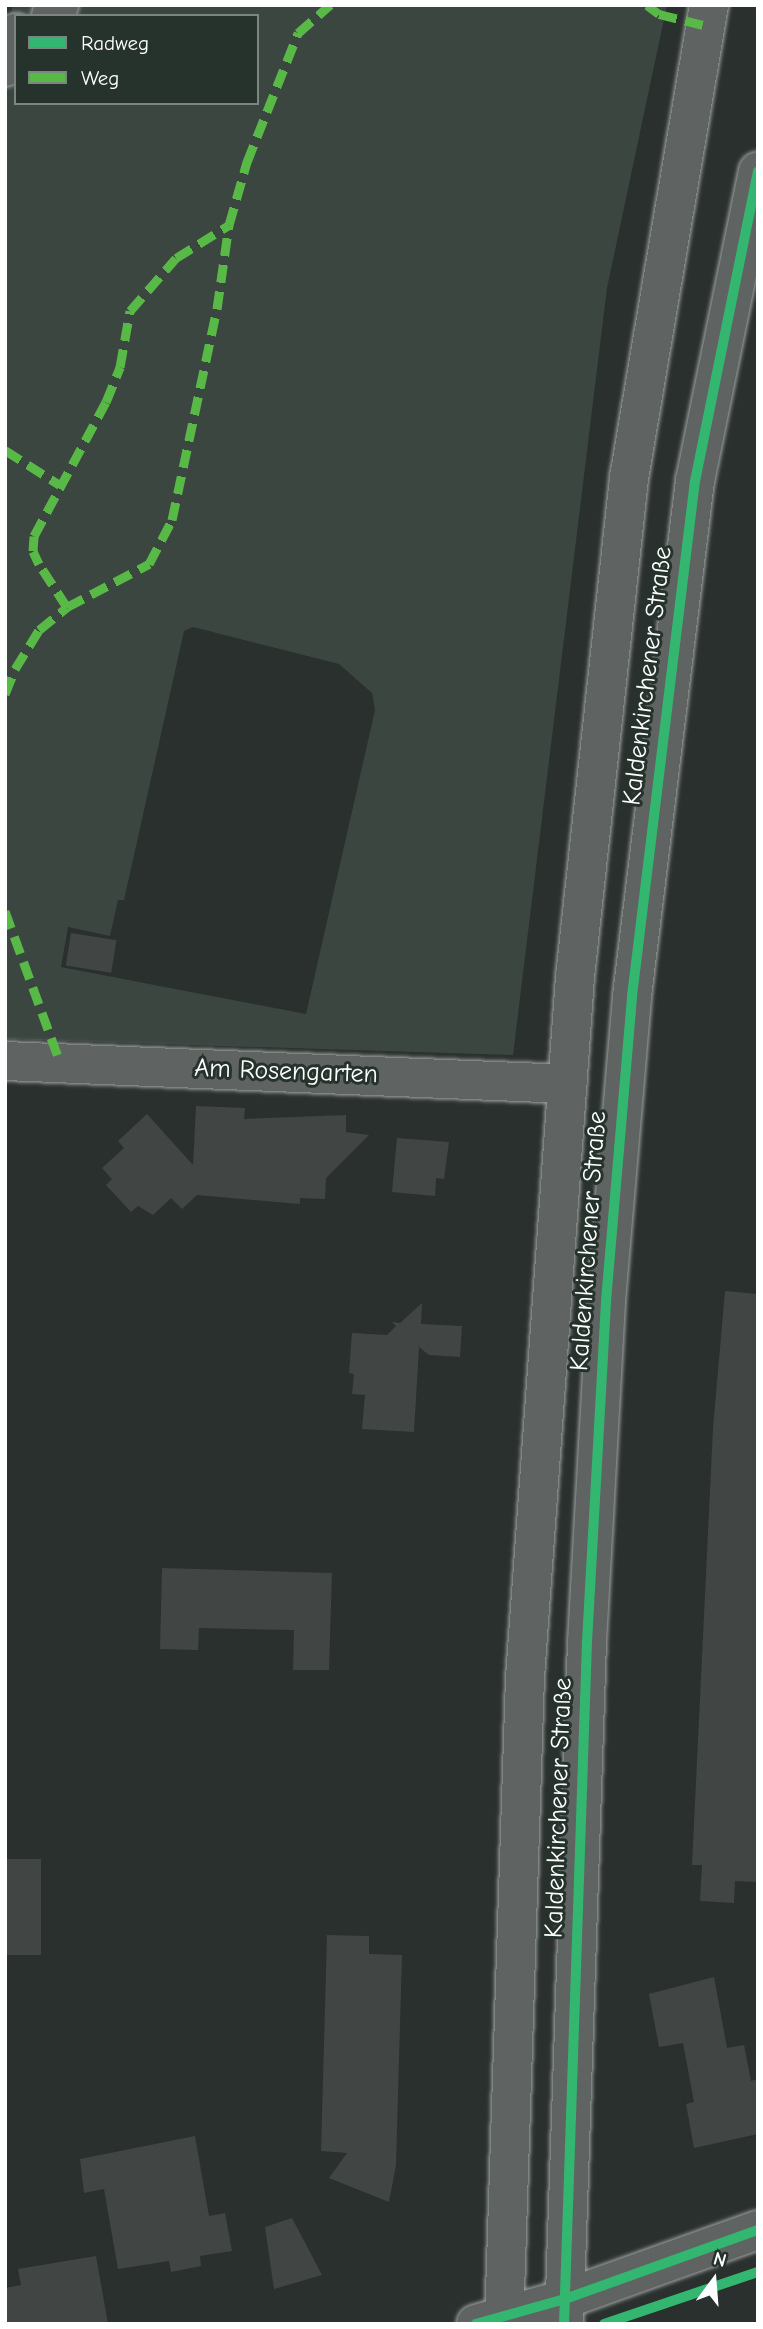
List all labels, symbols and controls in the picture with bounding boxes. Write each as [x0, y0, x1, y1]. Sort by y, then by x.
legend [14, 14, 259, 105]
text: Radweg [81, 31, 149, 55]
text: Weg [81, 66, 119, 90]
street label: Kaldenkirchener Straße [617, 545, 679, 807]
street label: Am Rosengarten [194, 1053, 378, 1091]
street label: Kaldenkirchener Straße [564, 1110, 614, 1372]
street label: Kaldenkirchener Straße [539, 1677, 579, 1939]
north arrow [679, 2245, 749, 2315]
text: N [711, 2248, 729, 2272]

